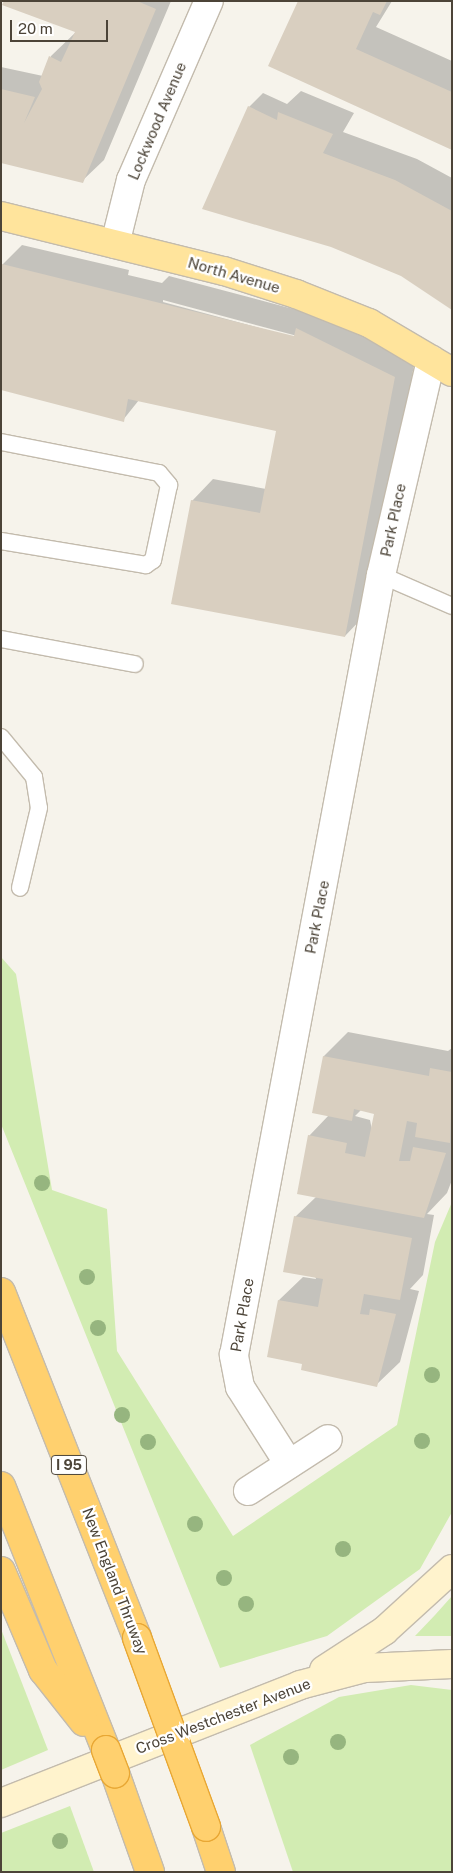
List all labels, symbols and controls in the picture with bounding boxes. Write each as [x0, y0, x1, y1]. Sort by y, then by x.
scale bar [12, 10, 110, 42]
text: 20 m [18, 20, 53, 37]
street label: Lockwood Avenue [124, 59, 190, 183]
street label: North Avenue [186, 253, 282, 297]
street label: Park Place [376, 482, 410, 558]
street label: Park Place [301, 879, 333, 955]
street label: Park Place [227, 1277, 257, 1353]
road number: I 95 [50, 1454, 88, 1476]
street label: New England Thruway [79, 1505, 151, 1657]
street label: Cross Westchester Avenue [133, 1674, 313, 1758]

